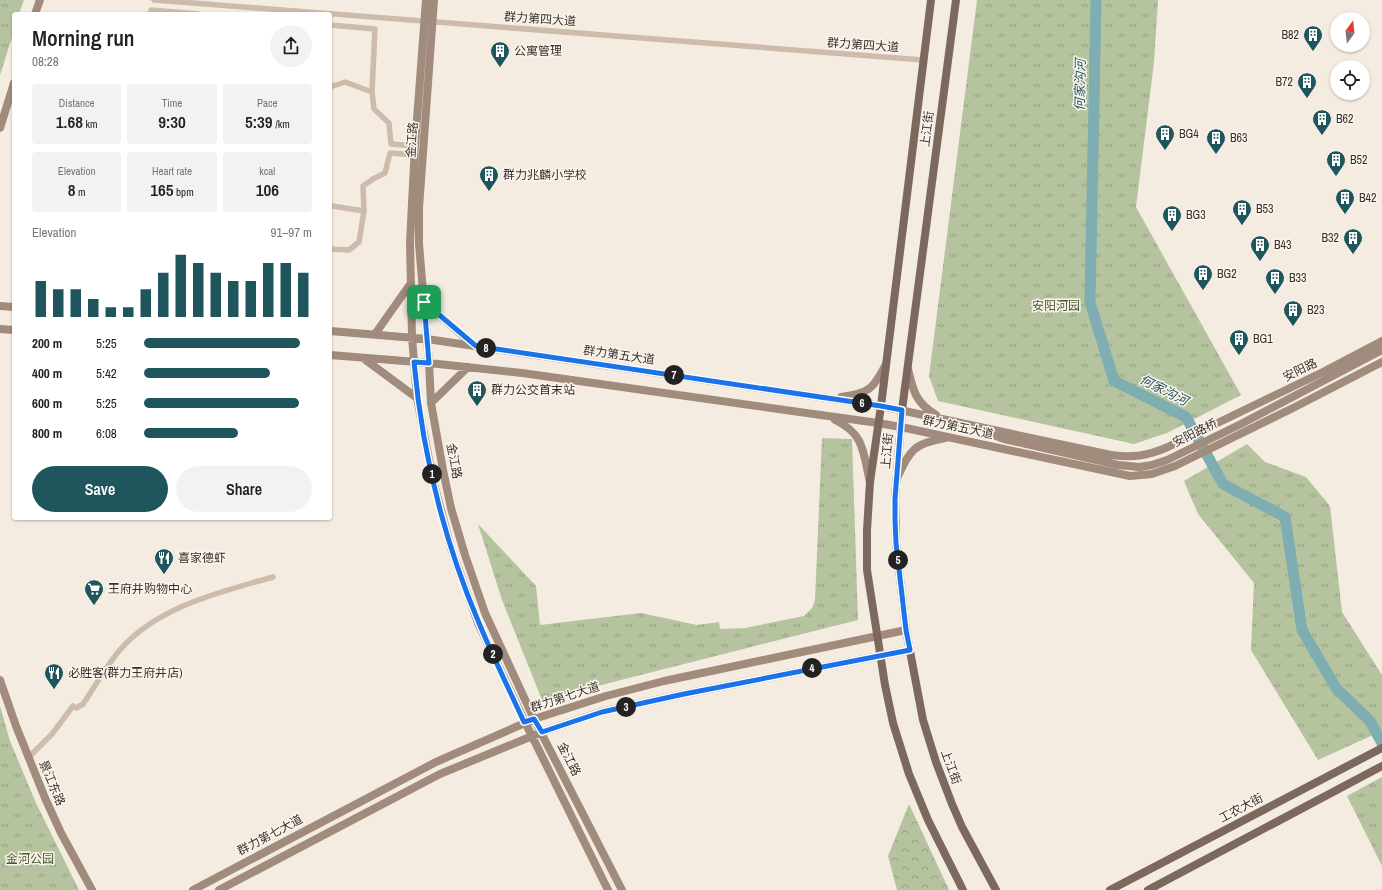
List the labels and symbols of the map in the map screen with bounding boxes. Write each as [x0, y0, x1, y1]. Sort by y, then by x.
street label: 群力第四大道 [504, 9, 576, 29]
north arrow [1330, 12, 1370, 52]
building icon: B82 [1302, 24, 1324, 52]
place label: B82 [1281, 27, 1299, 43]
street label: 群力第四大道 [827, 35, 899, 55]
building icon: 公寓管理 [489, 40, 511, 68]
place label: 公寓管理 [514, 43, 562, 59]
water label: 何家沟河 [1071, 56, 1089, 111]
building icon: B72 [1296, 71, 1318, 99]
place label: B72 [1275, 74, 1293, 90]
building icon: B62 [1311, 108, 1333, 136]
street label: 上江街 [917, 110, 937, 148]
place label: B62 [1336, 111, 1354, 127]
street label: 金江路 [403, 121, 421, 159]
building icon: BG4 [1154, 123, 1176, 151]
place label: BG4 [1179, 126, 1199, 142]
building icon: B63 [1205, 127, 1227, 155]
place label: B63 [1230, 130, 1248, 146]
building icon: B52 [1325, 149, 1347, 177]
place label: B52 [1350, 152, 1368, 168]
building icon: 群力兆麟小学校 [478, 164, 500, 192]
place label: 群力兆麟小学校 [503, 167, 587, 183]
building icon: B42 [1334, 187, 1356, 215]
place label: B42 [1359, 190, 1377, 206]
building icon: B53 [1231, 198, 1253, 226]
place label: B53 [1256, 201, 1274, 217]
building icon: BG3 [1161, 204, 1183, 232]
place label: BG3 [1186, 207, 1206, 223]
building icon: B32 [1342, 227, 1364, 255]
place label: B32 [1321, 230, 1339, 246]
building icon: B43 [1249, 234, 1271, 262]
place label: B43 [1274, 237, 1292, 253]
building icon: BG2 [1192, 263, 1214, 291]
place label: BG2 [1217, 266, 1237, 282]
building icon: B33 [1264, 267, 1286, 295]
place label: B33 [1289, 270, 1307, 286]
pin [407, 285, 441, 319]
park label: 安阳河园 [1032, 298, 1080, 314]
building icon: B23 [1282, 299, 1304, 327]
place label: B23 [1307, 302, 1325, 318]
building icon: BG1 [1228, 328, 1250, 356]
place label: BG1 [1253, 331, 1273, 347]
pin: 8 [476, 338, 496, 358]
street label: 群力第五大道 [582, 342, 656, 368]
street label: 安阳路 [1280, 355, 1320, 385]
pin: 7 [664, 365, 684, 385]
water label: 何家沟河 [1137, 371, 1194, 411]
building icon: 群力公交首末站 [466, 379, 488, 407]
place label: 群力公交首末站 [491, 382, 575, 398]
pin: 6 [852, 393, 872, 413]
street label: 群力第五大道 [921, 412, 995, 442]
street label: 安阳路桥 [1170, 415, 1220, 451]
street label: 上江街 [877, 432, 897, 470]
street label: 金江路 [443, 442, 465, 480]
pin: 1 [422, 464, 442, 484]
restaurant icon: 喜家德虾 [153, 547, 175, 575]
place label: 喜家德虾 [178, 550, 226, 566]
pin: 5 [888, 550, 908, 570]
supermarket icon: 王府井购物中心 [83, 578, 105, 606]
place label: 王府井购物中心 [108, 581, 192, 597]
pin: 2 [483, 644, 503, 664]
pin: 4 [802, 658, 822, 678]
restaurant icon: 必胜客(群力王府井店) [43, 662, 65, 690]
place label: 必胜客(群力王府井店) [68, 665, 183, 681]
street label: 群力第七大道 [528, 678, 602, 716]
pin: 3 [616, 697, 636, 717]
street label: 金江路 [554, 739, 584, 779]
street label: 上江街 [937, 747, 965, 787]
street label: 景江东路 [35, 758, 69, 808]
street label: 工农大街 [1216, 790, 1266, 826]
street label: 群力第七大道 [234, 811, 306, 859]
park label: 金河公园 [6, 851, 54, 867]

